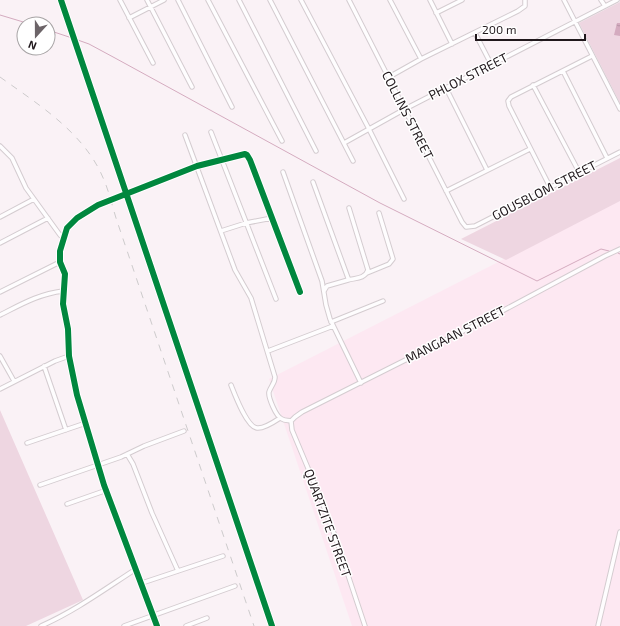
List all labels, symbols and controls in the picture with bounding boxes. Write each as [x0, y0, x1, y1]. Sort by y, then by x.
north arrow [16, 16, 56, 56]
scale bar [476, 16, 585, 42]
text: 200 m [482, 22, 516, 36]
text: N [26, 38, 38, 53]
street label: PHLOX STREET [426, 49, 511, 103]
street label: COLLINS STREET [379, 68, 437, 162]
street label: GOUSBLOM STREET [489, 156, 599, 223]
street label: MANGAAN STREET [402, 302, 508, 366]
street label: QUARTZITE STREET [301, 467, 355, 580]

